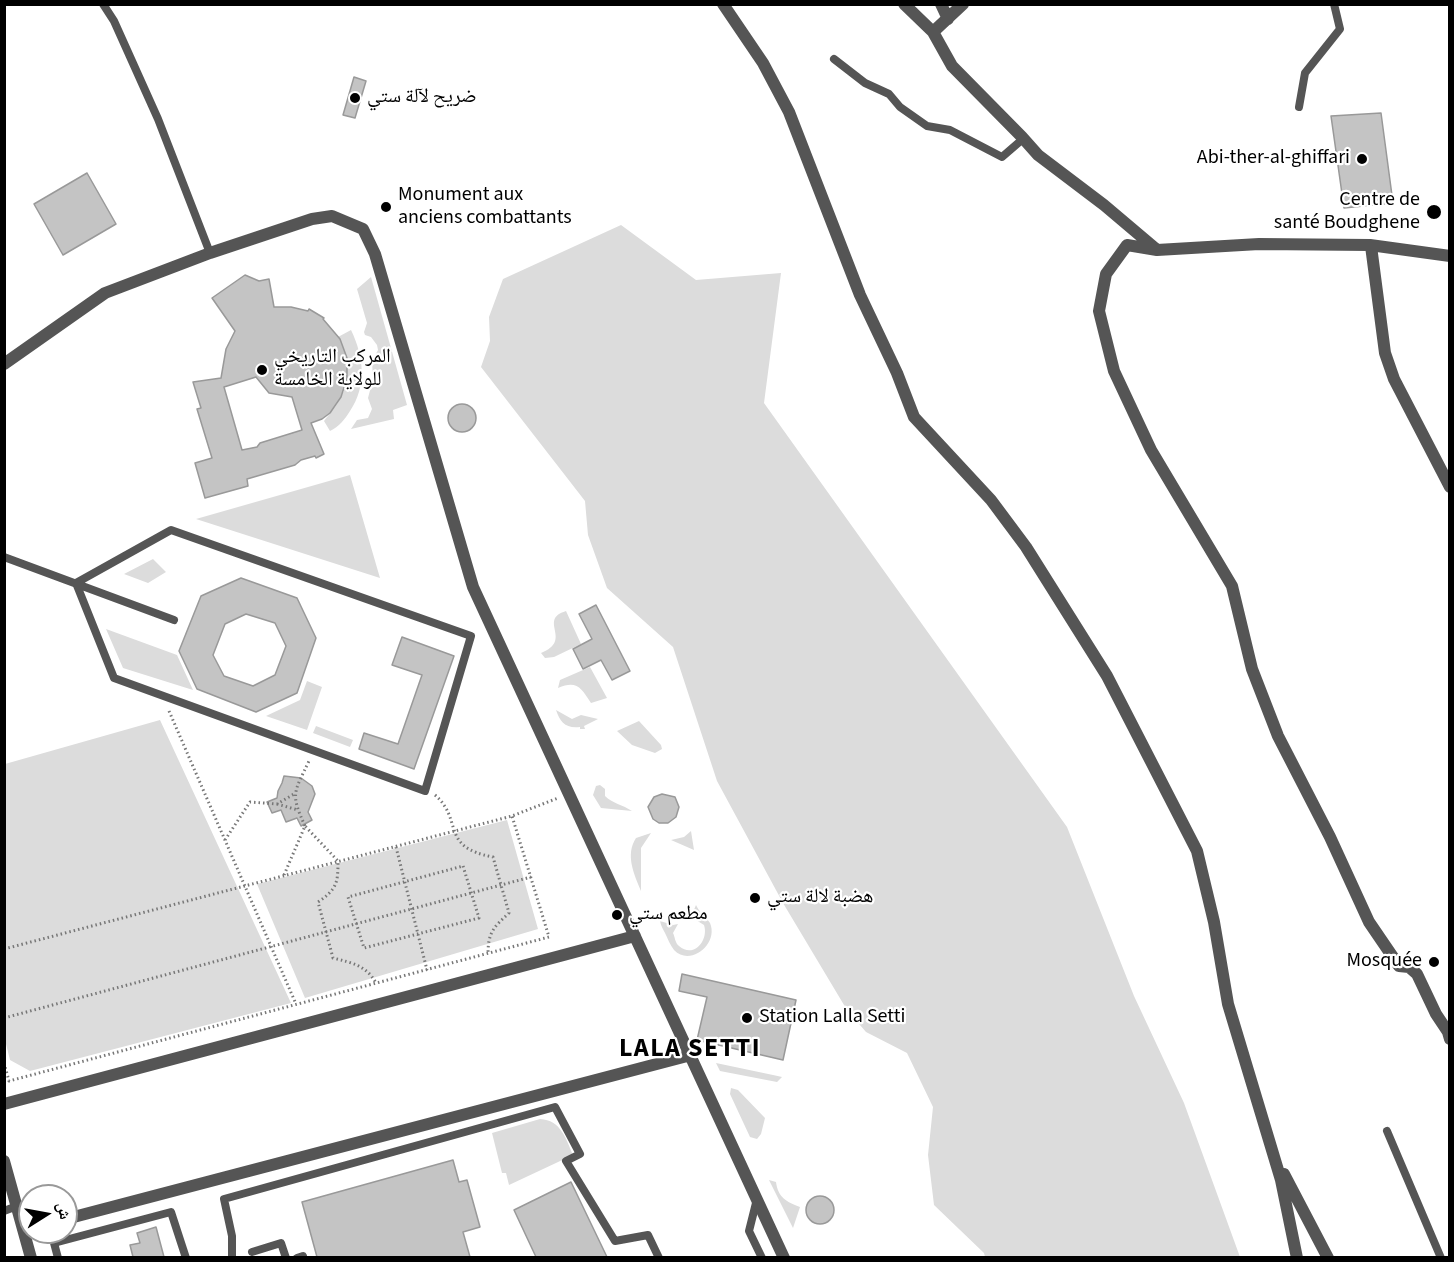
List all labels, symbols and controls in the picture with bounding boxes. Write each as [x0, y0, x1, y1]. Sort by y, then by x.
place label: ضريح لآلة ستي [367, 86, 477, 110]
marker: ضريح لآلة ستي [348, 91, 362, 105]
place label: Abi-ther-al-ghiffari [1197, 147, 1350, 171]
marker: Abi-ther-al-ghiffari [1355, 152, 1369, 166]
place label: Monument aux anciens combattants [398, 184, 572, 231]
place label: Centre de santé Boudghene [1274, 189, 1420, 236]
marker: Monument aux anciens combattants [379, 200, 393, 214]
marker: Centre de santé Boudghene [1425, 203, 1443, 221]
place label: المركب التاريخي للولاية الخامسة [274, 346, 391, 393]
marker: المركب التاريخي للولاية الخامسة [255, 363, 269, 377]
place label: هضبة لالة ستي [767, 886, 873, 910]
marker: هضبة لالة ستي [748, 891, 762, 905]
place label: مطعم ستي [629, 903, 708, 927]
marker: مطعم ستي [610, 908, 624, 922]
place label: Mosquée [1346, 950, 1422, 974]
marker: Mosquée [1427, 955, 1441, 969]
place label: Station Lalla Setti [759, 1006, 905, 1030]
marker: Station Lalla Setti [740, 1011, 754, 1025]
district label: LALA SETTI [619, 1034, 761, 1066]
north arrow [18, 1184, 78, 1244]
text: ش [51, 1201, 76, 1221]

